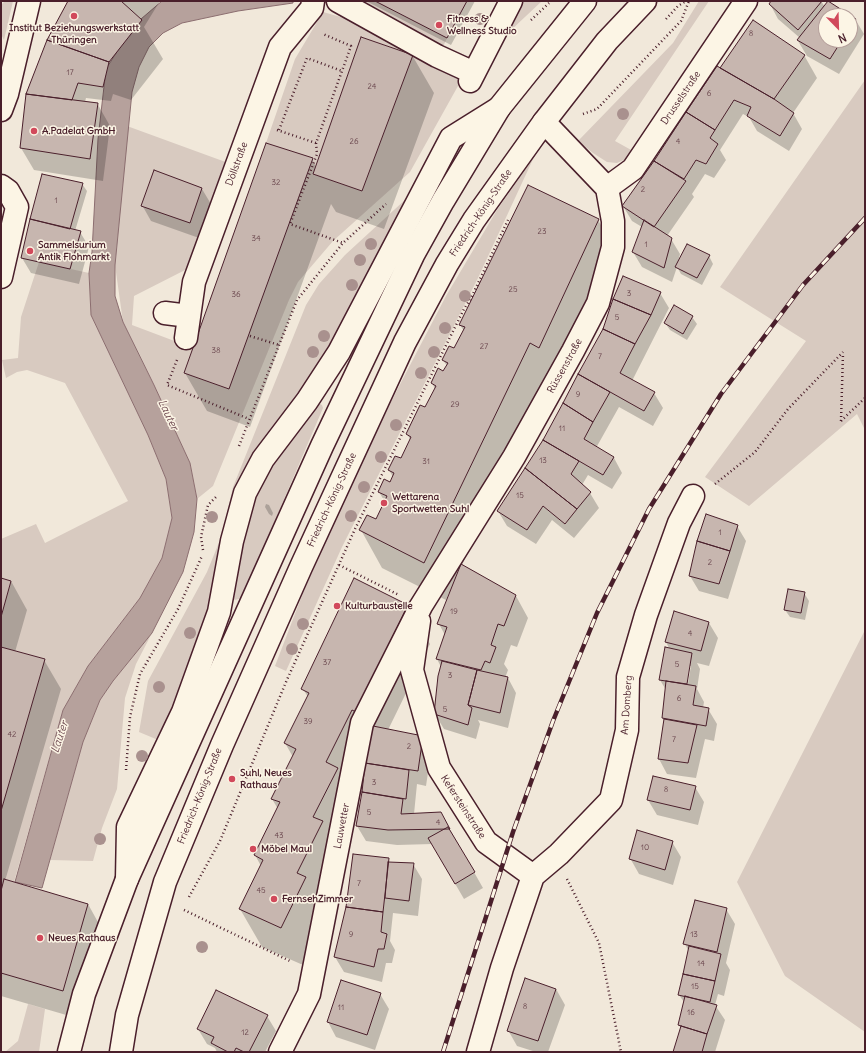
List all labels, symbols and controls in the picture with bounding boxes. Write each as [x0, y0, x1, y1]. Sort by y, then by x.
north arrow [818, 8, 858, 48]
marker: Institut Beziehungswerkstatt Thüringen [69, 11, 79, 21]
place label: Fitness & Wellness Studio [447, 13, 517, 36]
marker: Fitness & Wellness Studio [434, 20, 444, 30]
place label: Institut Beziehungswerkstatt Thüringen [9, 22, 139, 46]
house number: 8 [749, 29, 753, 39]
text: N [836, 30, 849, 46]
house number: 17 [66, 68, 74, 78]
street label: Drusselstraße [659, 69, 703, 127]
house number: 24 [368, 82, 376, 92]
house number: 6 [707, 89, 711, 99]
place label: A.Padelat GmbH [42, 125, 116, 137]
marker: A.Padelat GmbH [29, 126, 39, 136]
house number: 26 [350, 137, 358, 147]
house number: 4 [676, 137, 680, 147]
street label: Döllstraße [224, 141, 250, 187]
street label: Friedrich-König-Straße [447, 167, 515, 259]
house number: 32 [272, 178, 280, 188]
house number: 2 [641, 185, 645, 195]
house number: 1 [54, 196, 58, 206]
house number: 23 [538, 227, 546, 237]
house number: 34 [251, 234, 261, 244]
place label: Sammelsurium Antik Flohmarkt [38, 239, 110, 262]
house number: 1 [644, 240, 648, 250]
marker: Sammelsurium Antik Flohmarkt [25, 246, 35, 256]
house number: 25 [509, 285, 517, 295]
house number: 3 [627, 289, 631, 299]
house number: 36 [231, 290, 241, 300]
house number: 5 [615, 313, 619, 323]
street label: Rüssenstraße [545, 336, 585, 396]
house number: 27 [480, 342, 488, 352]
house number: 38 [211, 346, 221, 356]
house number: 7 [598, 352, 602, 362]
house number: 9 [576, 390, 580, 400]
water label: Lauter [155, 397, 181, 433]
house number: 29 [451, 400, 459, 410]
house number: 11 [559, 424, 565, 434]
street label: Friedrich-König-Straße [305, 451, 359, 549]
house number: 13 [539, 456, 547, 466]
house number: 31 [422, 457, 430, 467]
place label: Wettarena Sportwetten Suhl [392, 491, 469, 514]
house number: 15 [516, 491, 524, 501]
marker: Wettarena Sportwetten Suhl [379, 498, 389, 508]
house number: 1 [718, 528, 722, 538]
house number: 2 [708, 558, 712, 568]
place label: Kulturbaustelle [345, 600, 413, 612]
marker: Kulturbaustelle [332, 601, 342, 611]
house number: 19 [450, 607, 458, 617]
house number: 4 [688, 629, 692, 639]
house number: 37 [323, 658, 331, 668]
house number: 5 [675, 660, 679, 670]
house number: 3 [448, 671, 452, 681]
street label: Am Domberg [619, 675, 635, 735]
house number: 6 [677, 694, 681, 704]
house number: 5 [443, 705, 447, 715]
house number: 39 [303, 717, 313, 727]
water label: Lauter [49, 719, 71, 755]
house number: 42 [7, 730, 17, 740]
house number: 7 [672, 735, 676, 745]
house number: 2 [407, 742, 411, 752]
street label: Friedrich-König-Straße [175, 746, 225, 846]
place label: Suhl, Neues Rathaus [240, 767, 292, 790]
street label: Kefersteinstraße [438, 773, 488, 841]
marker: Suhl, Neues Rathaus [227, 774, 237, 784]
house number: 3 [372, 778, 376, 788]
house number: 8 [664, 785, 668, 795]
street label: Lauwetter [332, 802, 352, 850]
house number: 5 [367, 808, 371, 818]
house number: 4 [436, 818, 440, 828]
house number: 43 [274, 831, 284, 841]
place label: Möbel Maul [261, 843, 312, 855]
house number: 10 [641, 843, 649, 853]
marker: Möbel Maul [248, 844, 258, 854]
house number: 7 [357, 879, 361, 889]
house number: 45 [256, 886, 266, 896]
place label: FernsehZimmer [282, 893, 353, 905]
marker: FernsehZimmer [269, 894, 279, 904]
house number: 9 [349, 930, 353, 940]
house number: 13 [690, 930, 698, 940]
place label: Neues Rathaus [48, 932, 116, 944]
marker: Neues Rathaus [35, 933, 45, 943]
house number: 14 [697, 959, 705, 969]
house number: 15 [691, 982, 699, 992]
house number: 8 [523, 1002, 527, 1012]
house number: 11 [338, 1003, 344, 1013]
house number: 16 [687, 1008, 695, 1018]
house number: 12 [241, 1028, 249, 1038]

